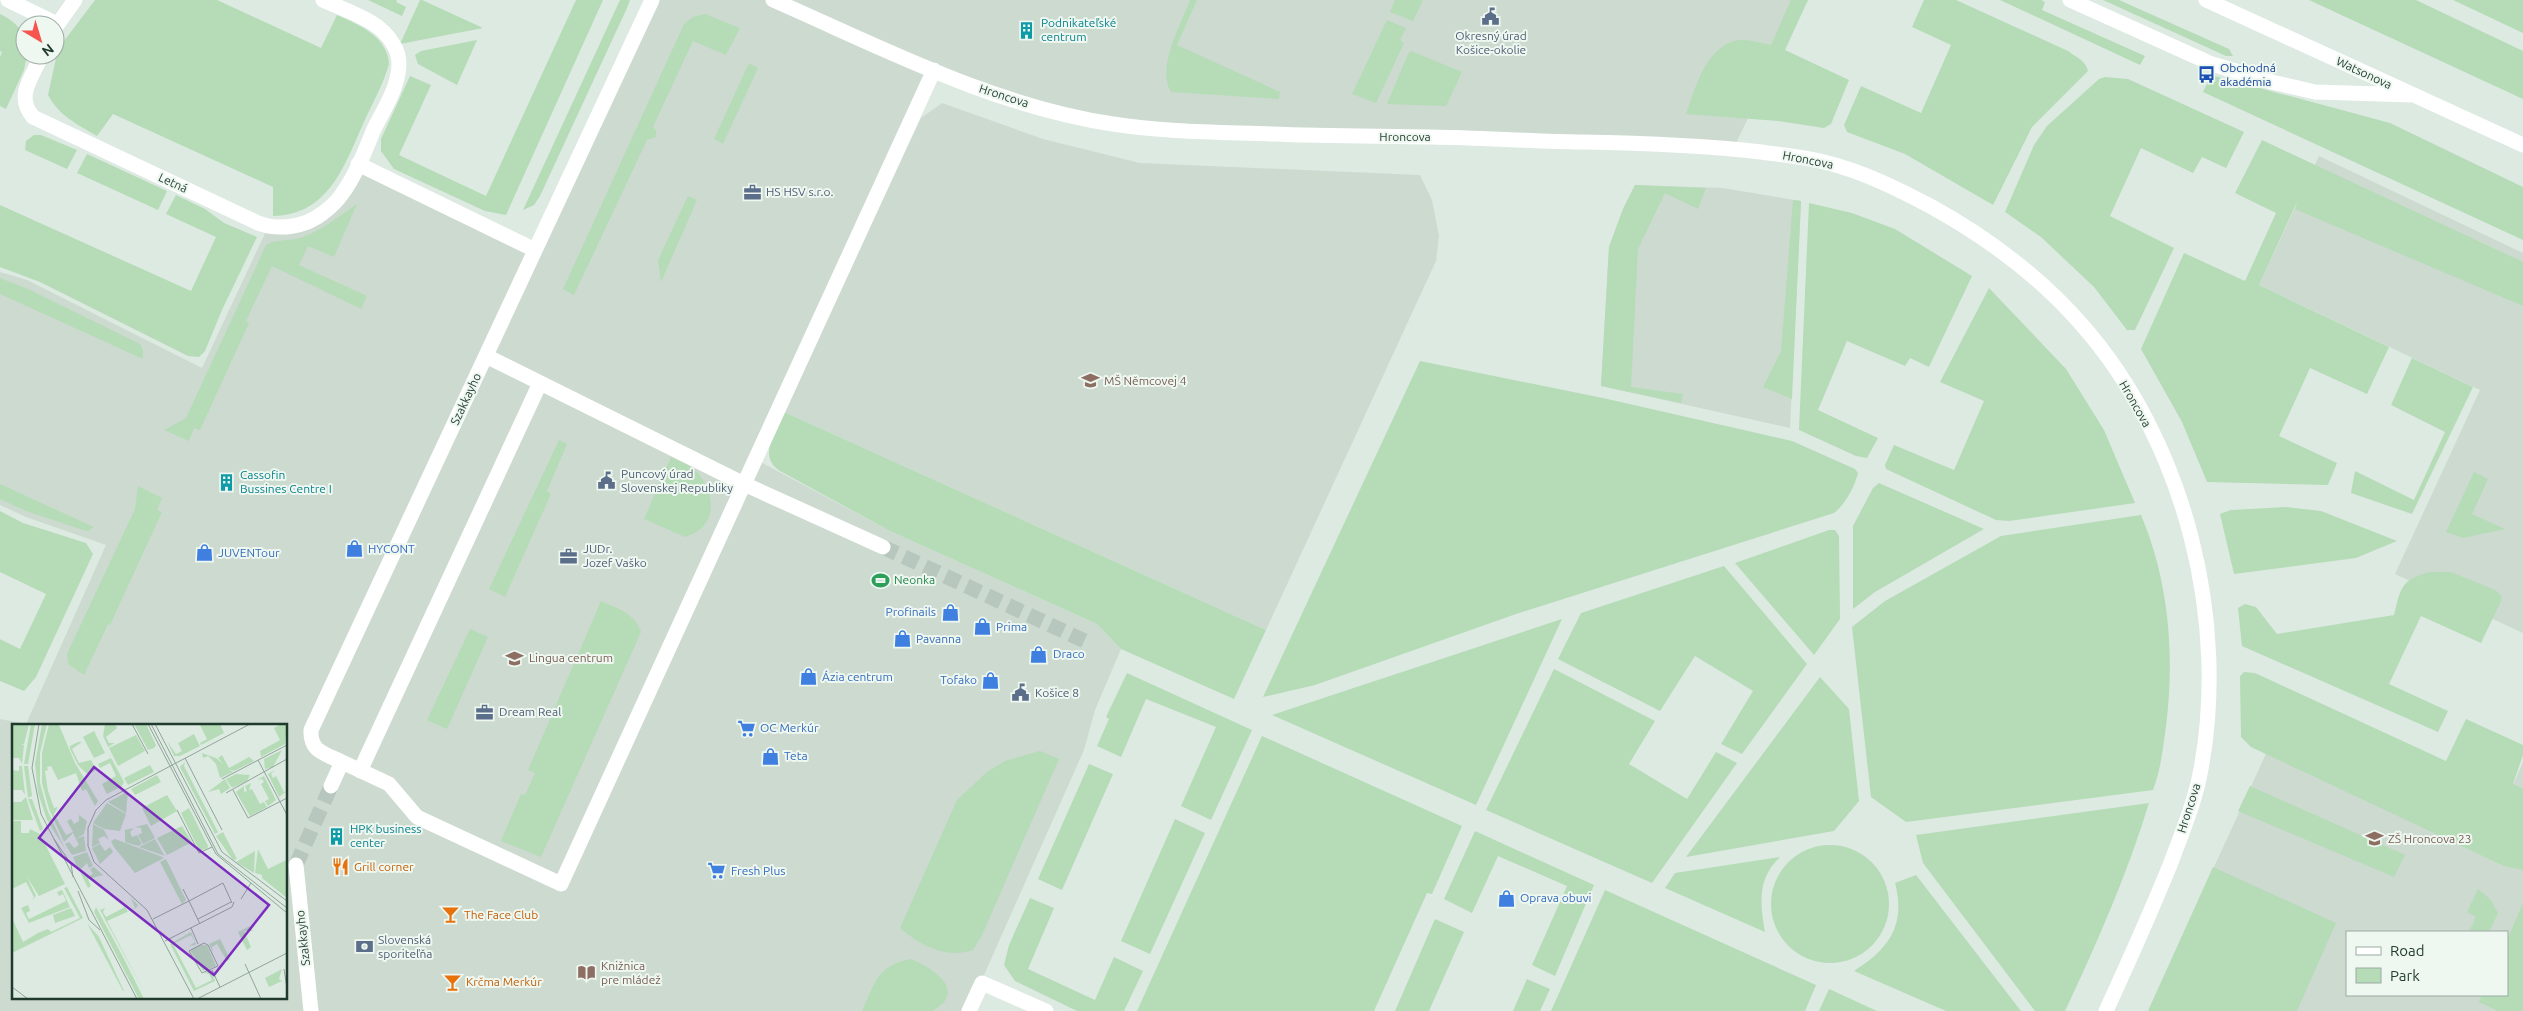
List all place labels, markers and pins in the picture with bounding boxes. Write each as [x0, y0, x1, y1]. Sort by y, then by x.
public building icon: Okresný úrad Košice-okolie [1481, 7, 1501, 27]
place label: Podnikateľské centrum [1041, 16, 1116, 43]
building icon: Podnikateľské centrum [1017, 20, 1037, 40]
place label: Okresný úrad Košice-okolie [1455, 29, 1527, 56]
place label: Obchodná akadémia [2220, 61, 2276, 88]
bus stop icon: Obchodná akadémia [2196, 65, 2216, 85]
office icon: HS HSV s.r.o. [742, 182, 762, 202]
place label: HS HSV s.r.o. [766, 185, 833, 198]
school or university icon: MŠ Němcovej 4 [1080, 371, 1100, 391]
place label: MŠ Němcovej 4 [1104, 374, 1187, 387]
place label: Puncový úrad Slovenskej Republiky [621, 467, 733, 494]
place label: Cassofin Bussines Centre I [240, 468, 332, 495]
public building icon: Puncový úrad Slovenskej Republiky [597, 471, 617, 491]
building icon: Cassofin Bussines Centre I [216, 472, 236, 492]
shop icon: HYCONT [344, 539, 364, 559]
place label: HYCONT [368, 542, 415, 555]
place label: JUDr. Jozef Vaško [583, 542, 647, 569]
shop icon: JUVENTour [194, 543, 214, 563]
place label: JUVENTour [218, 546, 280, 559]
office icon: JUDr. Jozef Vaško [559, 546, 579, 566]
sports icon: Neonka [870, 570, 890, 590]
place label: Neonka [894, 573, 935, 586]
shop icon: Profinails [940, 602, 960, 622]
place label: Profinails [885, 605, 936, 618]
shop icon: Prima [972, 617, 992, 637]
place label: Prima [996, 620, 1027, 633]
shop icon: Pavanna [892, 629, 912, 649]
place label: Pavanna [916, 632, 961, 645]
shop icon: Draco [1029, 644, 1049, 664]
place label: Draco [1053, 647, 1085, 660]
school or university icon: Lingua centrum [505, 648, 525, 668]
place label: Lingua centrum [529, 651, 613, 664]
shop icon: Ázia centrum [798, 667, 818, 687]
place label: Ázia centrum [822, 670, 893, 683]
shop icon: Tofako [981, 670, 1001, 690]
place label: Tofako [940, 673, 977, 686]
public building icon: Košice 8 [1011, 683, 1031, 703]
place label: Košice 8 [1035, 686, 1079, 699]
office icon: Dream Real [475, 702, 495, 722]
place label: Dream Real [499, 705, 561, 718]
supermarket icon: OC Merkúr [736, 718, 756, 738]
place label: OC Merkúr [760, 721, 819, 734]
shop icon: Teta [760, 746, 780, 766]
place label: Teta [784, 749, 808, 762]
place label: HPK business center [350, 822, 422, 849]
building icon: HPK business center [326, 826, 346, 846]
school or university icon: ZŠ Hroncova 23 [2364, 829, 2384, 849]
place label: ZŠ Hroncova 23 [2388, 832, 2471, 845]
restaurant icon: Grill corner [330, 857, 350, 877]
place label: Grill corner [354, 860, 414, 873]
supermarket icon: Fresh Plus [707, 861, 727, 881]
place label: Fresh Plus [731, 864, 785, 877]
shop icon: Oprava obuvi [1496, 888, 1516, 908]
place label: Oprava obuvi [1520, 891, 1592, 904]
bar icon: The Face Club [440, 905, 460, 925]
place label: The Face Club [464, 908, 538, 921]
place label: Slovenská sporiteľňa [378, 933, 432, 960]
bank icon: Slovenská sporiteľňa [354, 937, 374, 957]
place label: Knižnica pre mládež [601, 959, 661, 986]
library icon: Knižnica pre mládež [577, 963, 597, 983]
bar icon: Krčma Merkúr [442, 972, 462, 992]
place label: Krčma Merkúr [466, 975, 542, 988]

